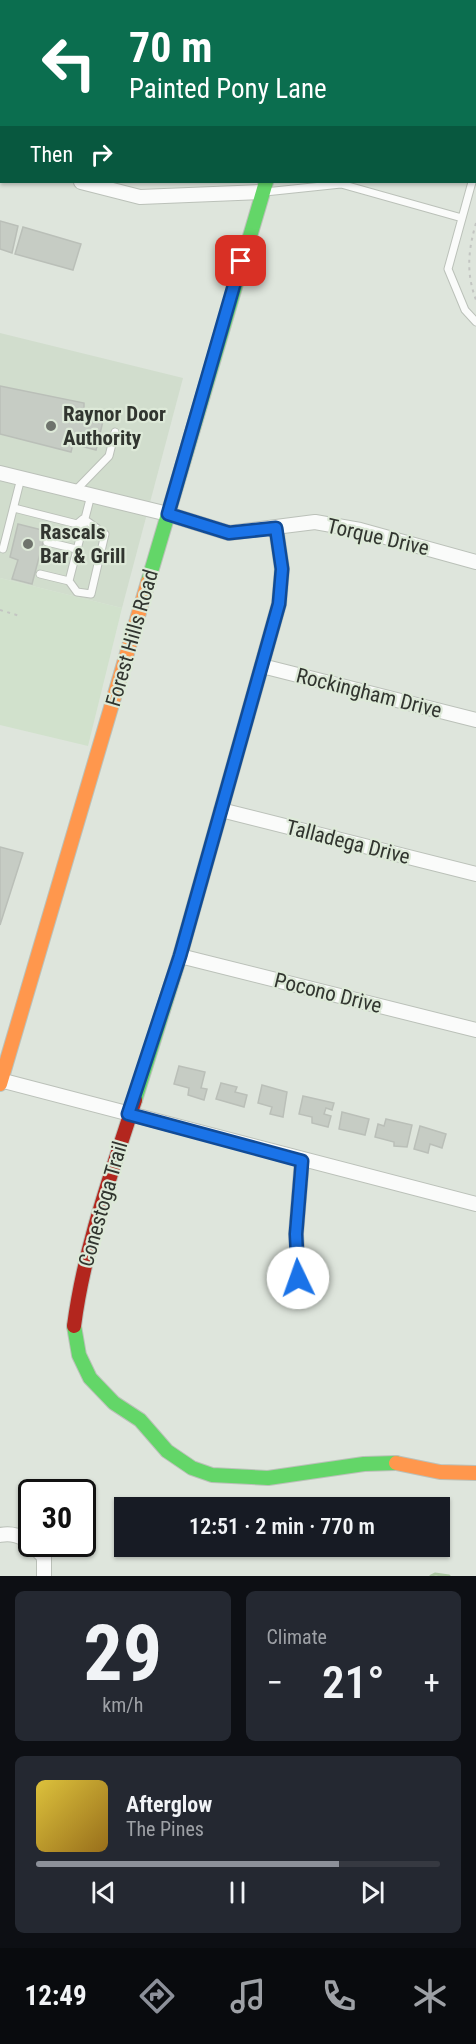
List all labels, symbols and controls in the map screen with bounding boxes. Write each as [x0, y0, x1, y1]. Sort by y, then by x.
text: 70 m [129, 23, 212, 72]
icon: left [30, 24, 108, 102]
text: Painted Pony Lane [129, 73, 327, 105]
icon: right [85, 138, 118, 171]
text: Then [30, 142, 73, 167]
pin [215, 235, 266, 286]
icon: arrive [224, 244, 257, 277]
place label: Raynor Door Authority [63, 402, 166, 450]
marker: Raynor Door Authority [44, 419, 58, 433]
street label: Torque Drive [325, 514, 431, 560]
place label: Rascals Bar & Grill [40, 520, 126, 568]
marker: Rascals Bar & Grill [21, 537, 35, 551]
street label: Forest Hills Road [101, 567, 163, 709]
street label: Rockingham Drive [294, 663, 444, 723]
street label: Talladega Drive [284, 815, 413, 869]
street label: Pocono Drive [272, 968, 384, 1018]
street label: Conestoga Trail [74, 1139, 132, 1269]
position arrow [266, 1246, 330, 1310]
speed limit sign: 30 [18, 1479, 96, 1557]
text: 12:51 · 2 min · 770 m [189, 1514, 375, 1539]
text: 29 [83, 1608, 162, 1699]
text: Climate [267, 1625, 327, 1649]
text: 21° [322, 1656, 385, 1709]
text: − [267, 1663, 283, 1702]
text: + [424, 1663, 440, 1702]
text: km/h [102, 1693, 143, 1717]
text: Afterglow [126, 1792, 212, 1817]
text: The Pines [126, 1817, 204, 1841]
icon: previous [87, 1876, 120, 1909]
icon: pause [221, 1876, 254, 1909]
icon: next [356, 1876, 389, 1909]
icon: directions [136, 1975, 178, 2017]
icon: music [227, 1975, 269, 2017]
icon: phone [318, 1975, 360, 2017]
icon: climate [409, 1975, 451, 2017]
text: 12:49 [25, 1980, 87, 2012]

